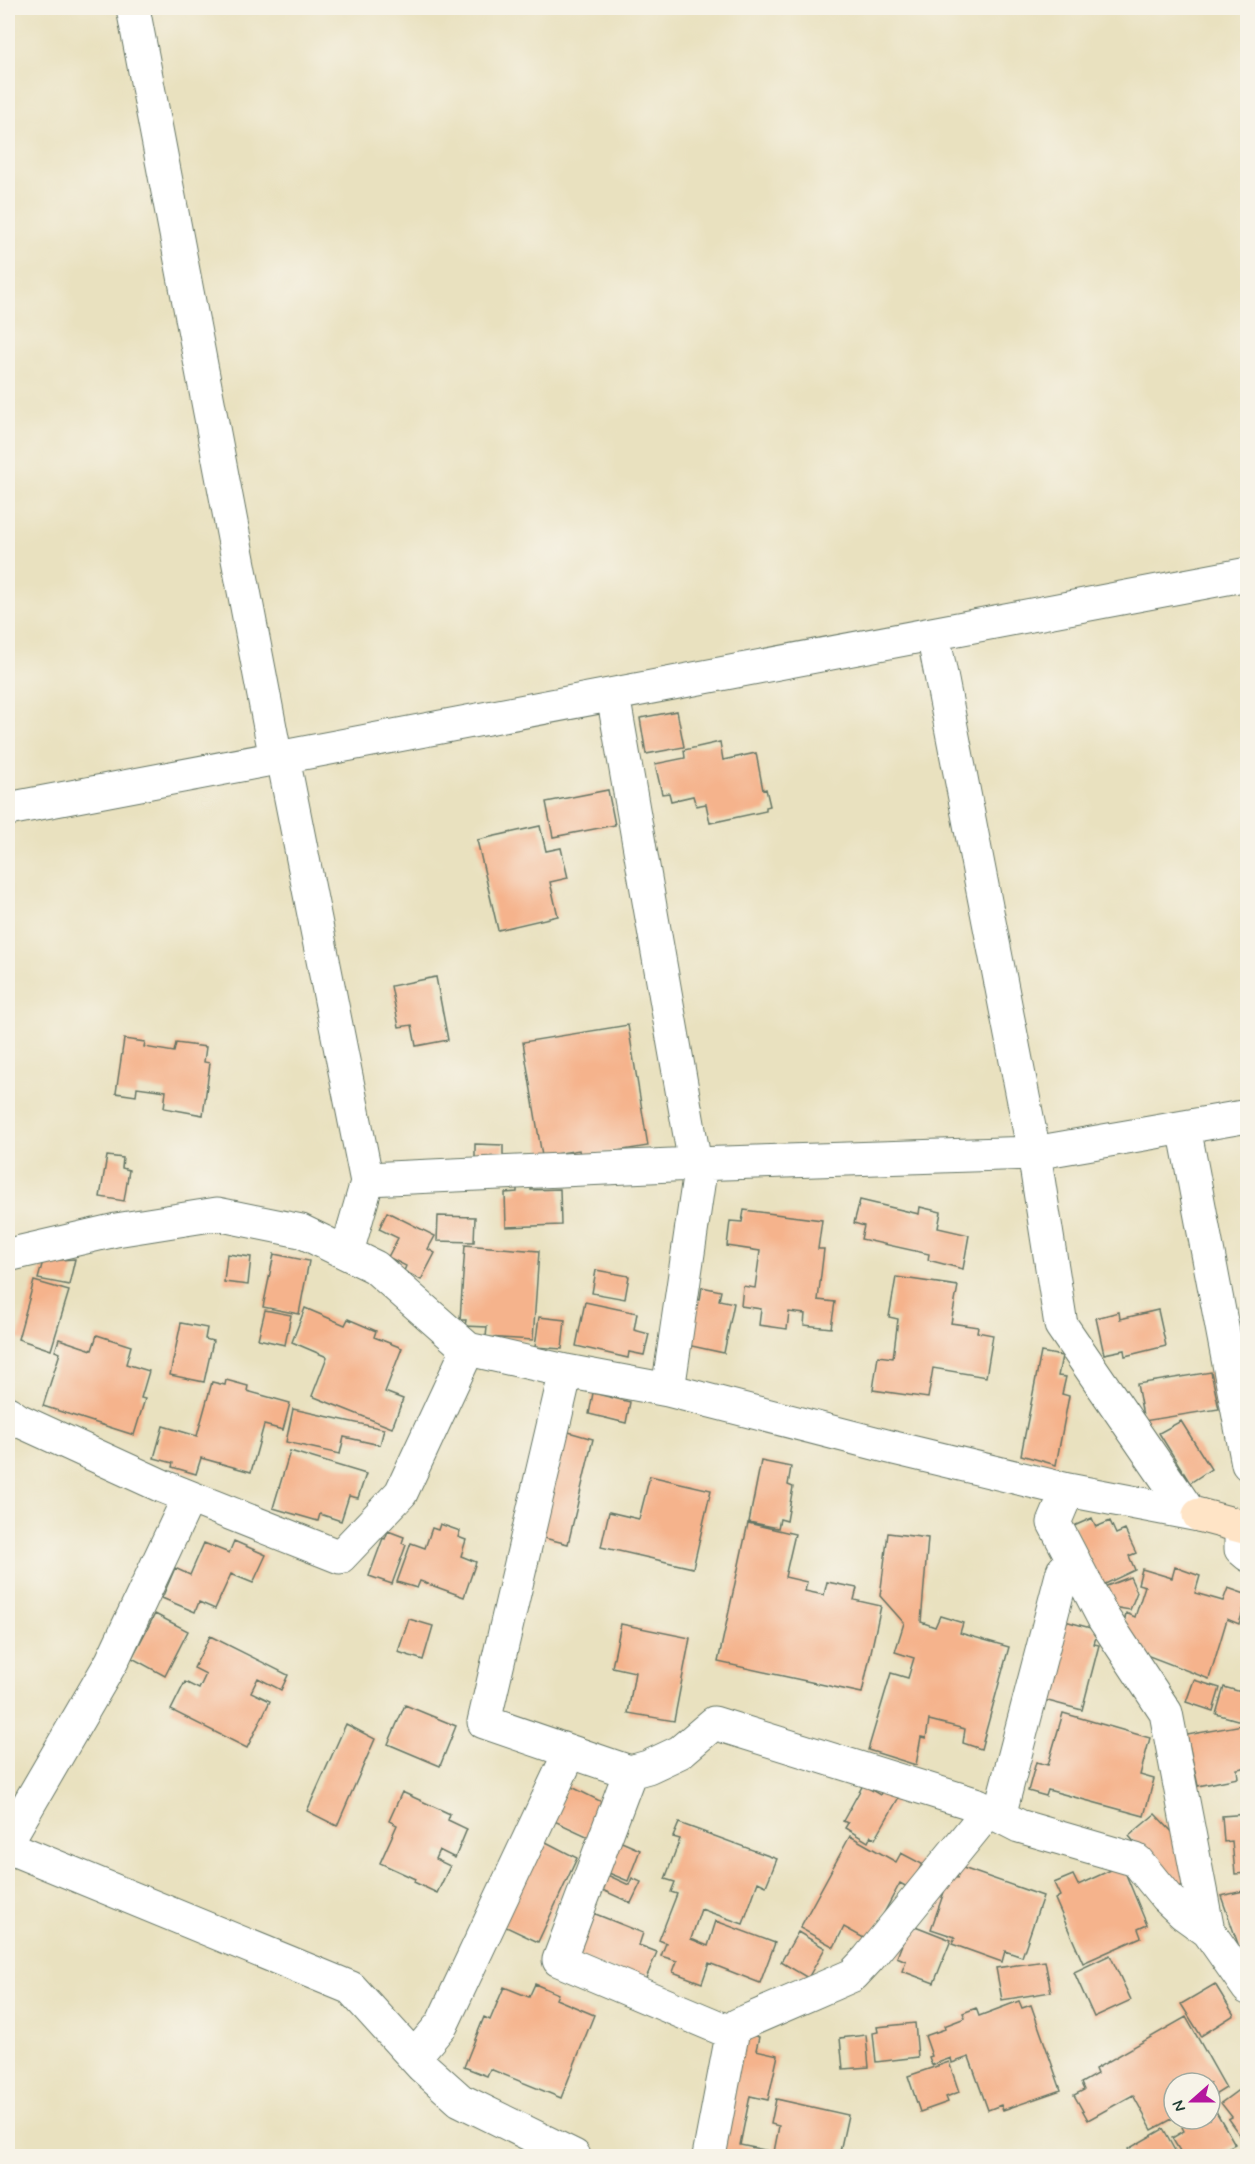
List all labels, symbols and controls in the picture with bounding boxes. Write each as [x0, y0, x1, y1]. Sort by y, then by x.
north arrow [1162, 2071, 1222, 2131]
text: N [1168, 2097, 1191, 2115]

